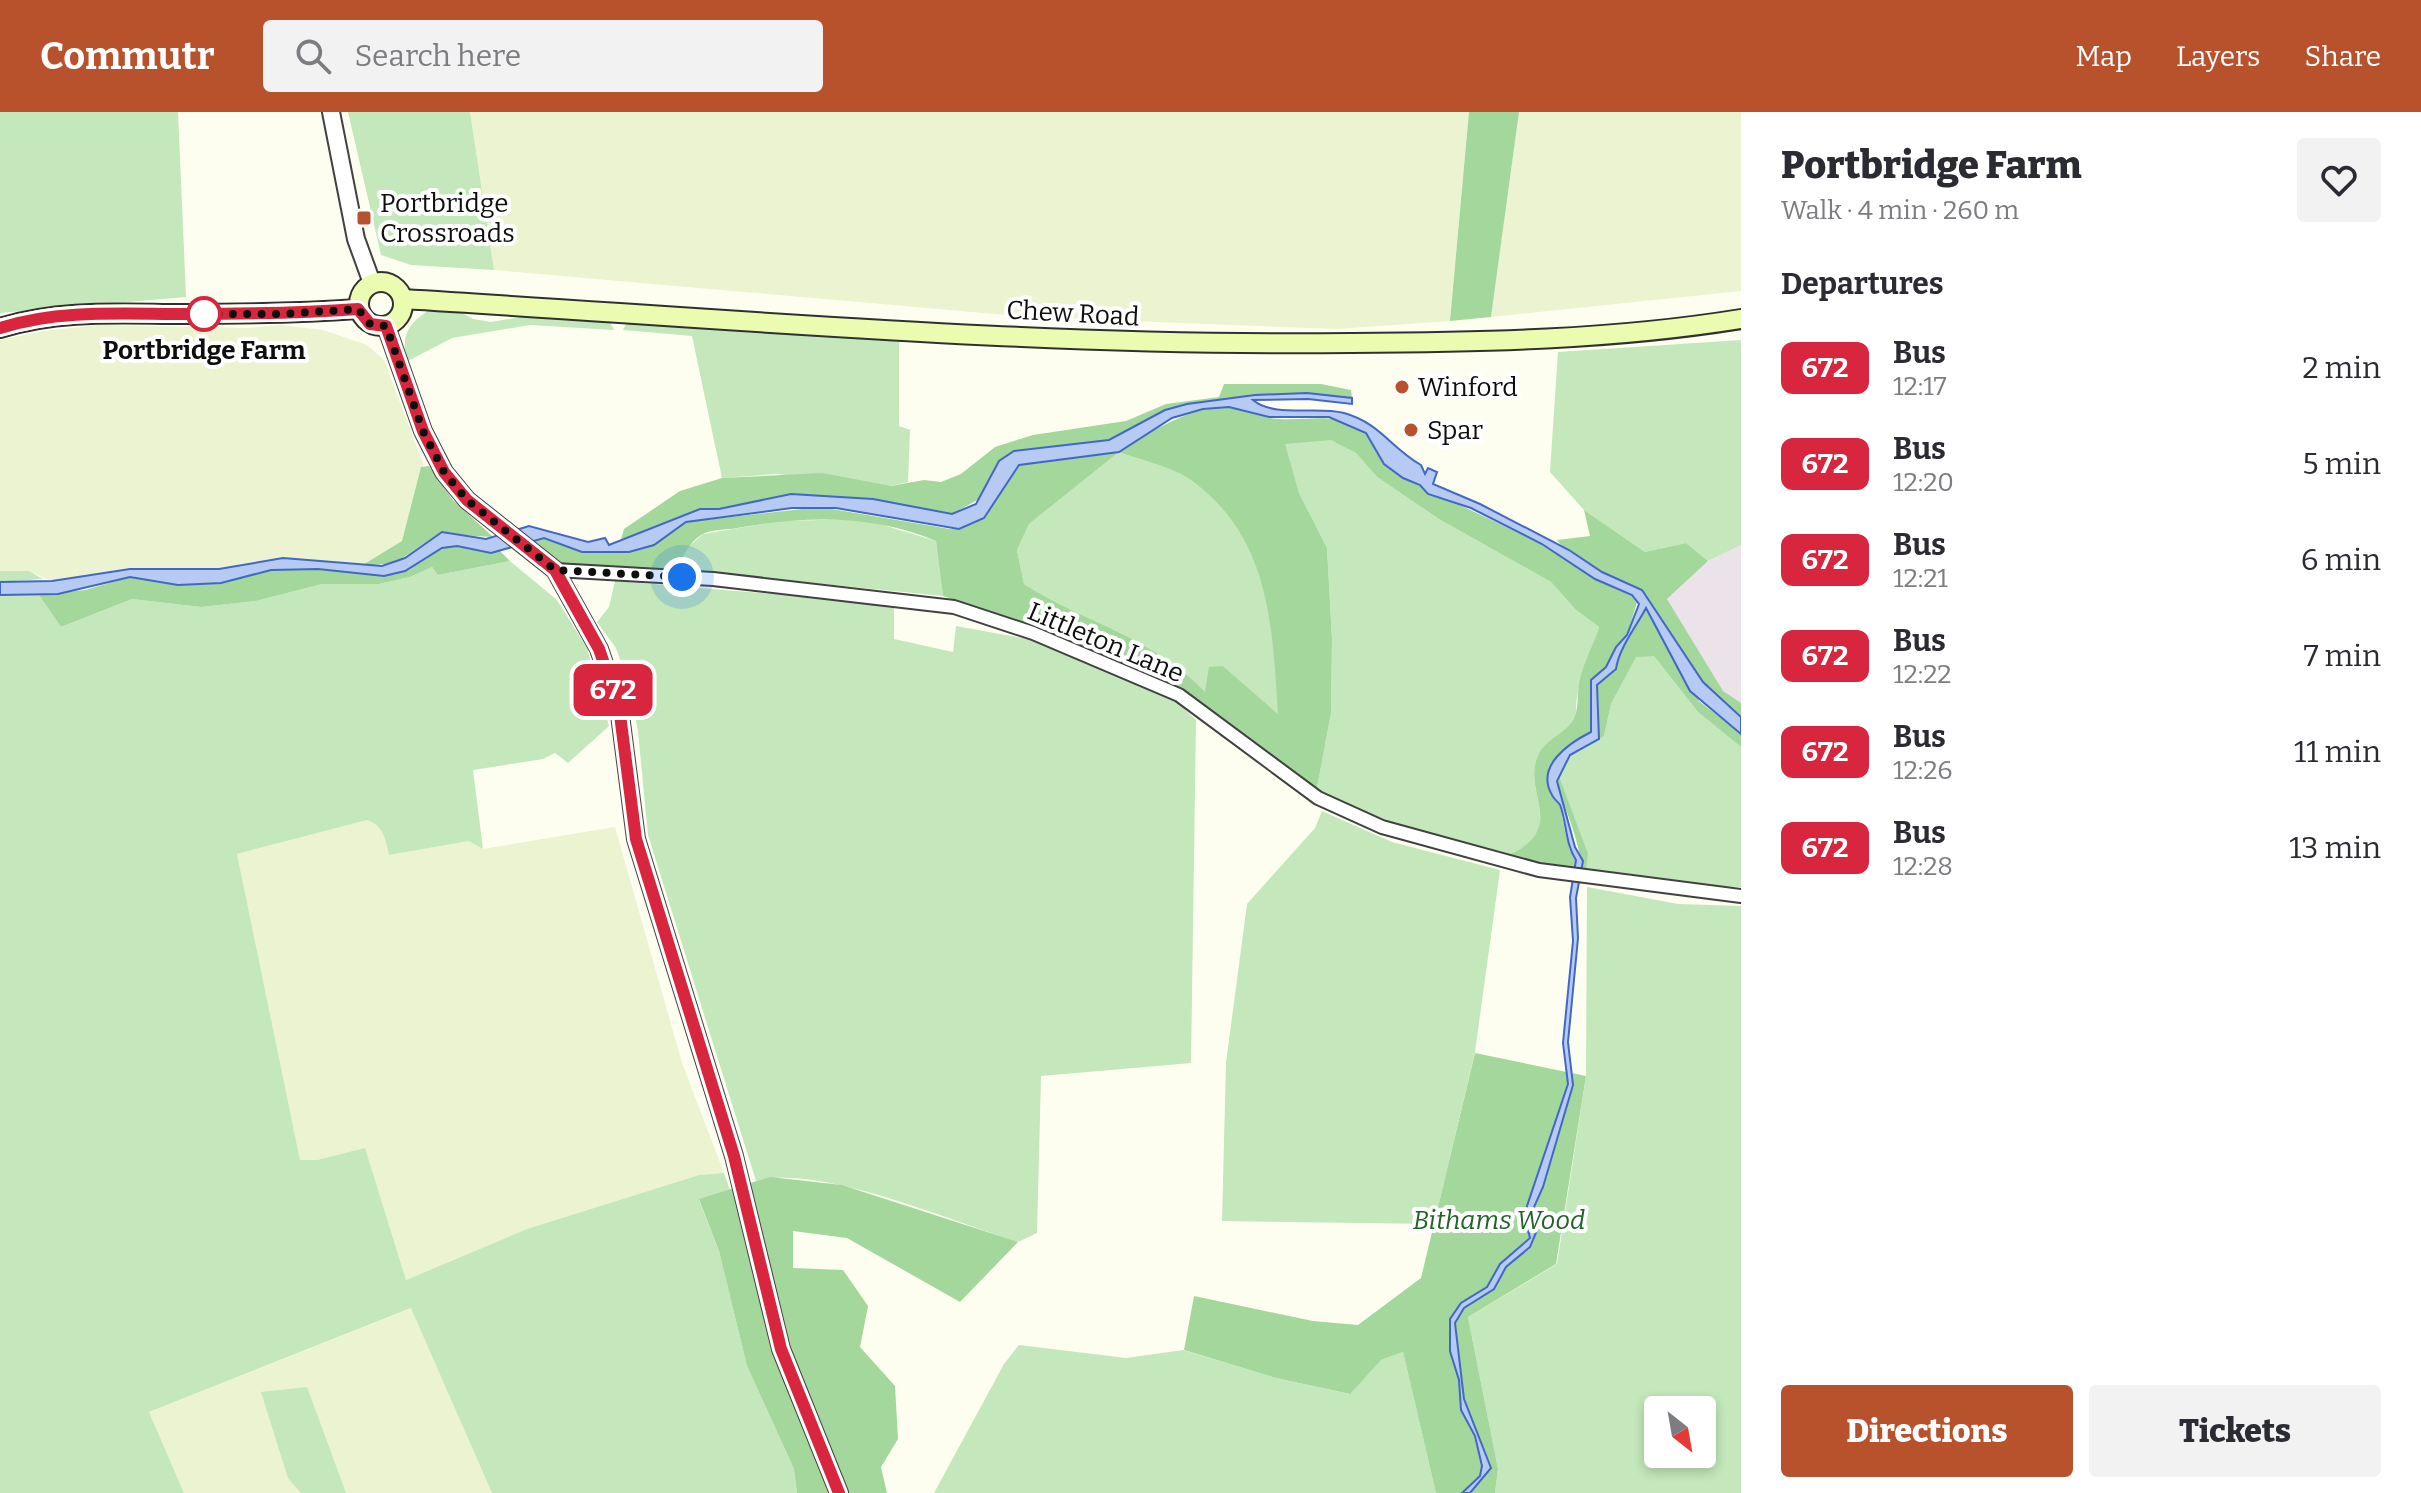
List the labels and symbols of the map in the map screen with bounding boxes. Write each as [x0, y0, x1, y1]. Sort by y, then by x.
place label: Portbridge Crossroads [380, 188, 515, 249]
marker: Portbridge Crossroads [355, 209, 373, 227]
street label: Chew Road [1006, 295, 1140, 332]
marker: Portbridge Farm [187, 297, 221, 331]
place label: Portbridge Farm [102, 335, 306, 366]
place label: Winford [1418, 372, 1518, 403]
marker: Winford [1393, 378, 1411, 396]
place label: Spar [1427, 415, 1483, 446]
marker: Spar [1402, 421, 1420, 439]
your location [662, 557, 702, 597]
street label: Littleton Lane [1023, 596, 1189, 689]
line badge: 672 [567, 664, 659, 716]
park label: Bithams Wood [1413, 1205, 1585, 1236]
north arrow [1644, 1396, 1716, 1468]

